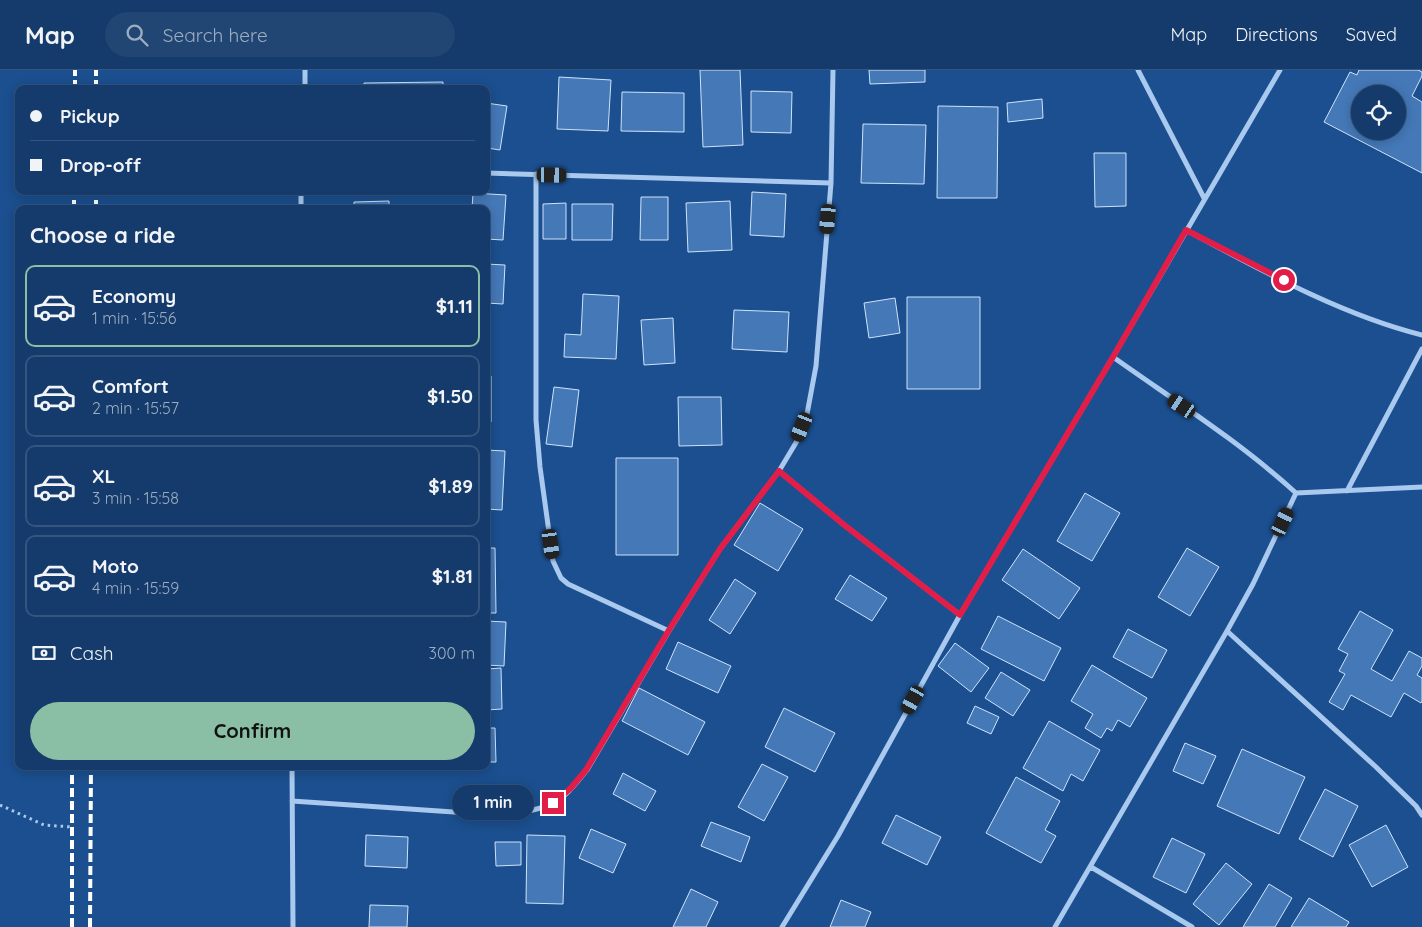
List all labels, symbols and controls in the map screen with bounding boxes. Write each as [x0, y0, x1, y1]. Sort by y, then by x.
search box [105, 12, 455, 57]
text: Map [25, 20, 75, 50]
icon: search [123, 21, 151, 49]
text: Search here [163, 23, 268, 47]
text: Map [1170, 23, 1207, 46]
text: Directions [1235, 23, 1318, 46]
text: Saved [1346, 23, 1397, 46]
map controls [1351, 85, 1406, 140]
button: locate [1351, 85, 1406, 140]
text: Pickup [60, 104, 120, 128]
text: Drop-off [60, 153, 141, 177]
car [536, 167, 567, 183]
car [819, 203, 836, 235]
text: Choose a ride [30, 221, 175, 249]
route start [1273, 269, 1295, 291]
icon: car [32, 284, 77, 329]
text: Economy [92, 284, 176, 308]
text: $1.11 [436, 294, 473, 318]
text: 1 min · 15:56 [92, 308, 176, 328]
icon: car [32, 374, 77, 419]
text: Comfort [92, 374, 169, 398]
text: $1.50 [427, 384, 473, 408]
car [1165, 391, 1198, 421]
text: 2 min · 15:57 [92, 398, 179, 418]
car [789, 410, 814, 444]
icon: car [32, 464, 77, 509]
text: XL [92, 464, 115, 488]
text: $1.89 [428, 474, 473, 498]
text: 3 min · 15:58 [92, 488, 179, 508]
car [1269, 505, 1296, 539]
car [541, 528, 560, 560]
icon: car [32, 554, 77, 599]
text: Moto [92, 554, 139, 578]
text: $1.81 [432, 564, 473, 588]
text: 4 min · 15:59 [92, 578, 179, 598]
icon: cash [30, 639, 58, 667]
text: Cash [70, 641, 114, 665]
text: 300 m [429, 643, 475, 663]
car [899, 683, 926, 717]
button: Confirm [30, 702, 475, 760]
callout: 1 min [453, 786, 536, 820]
text: 1 min [474, 792, 512, 812]
route end [542, 792, 564, 814]

